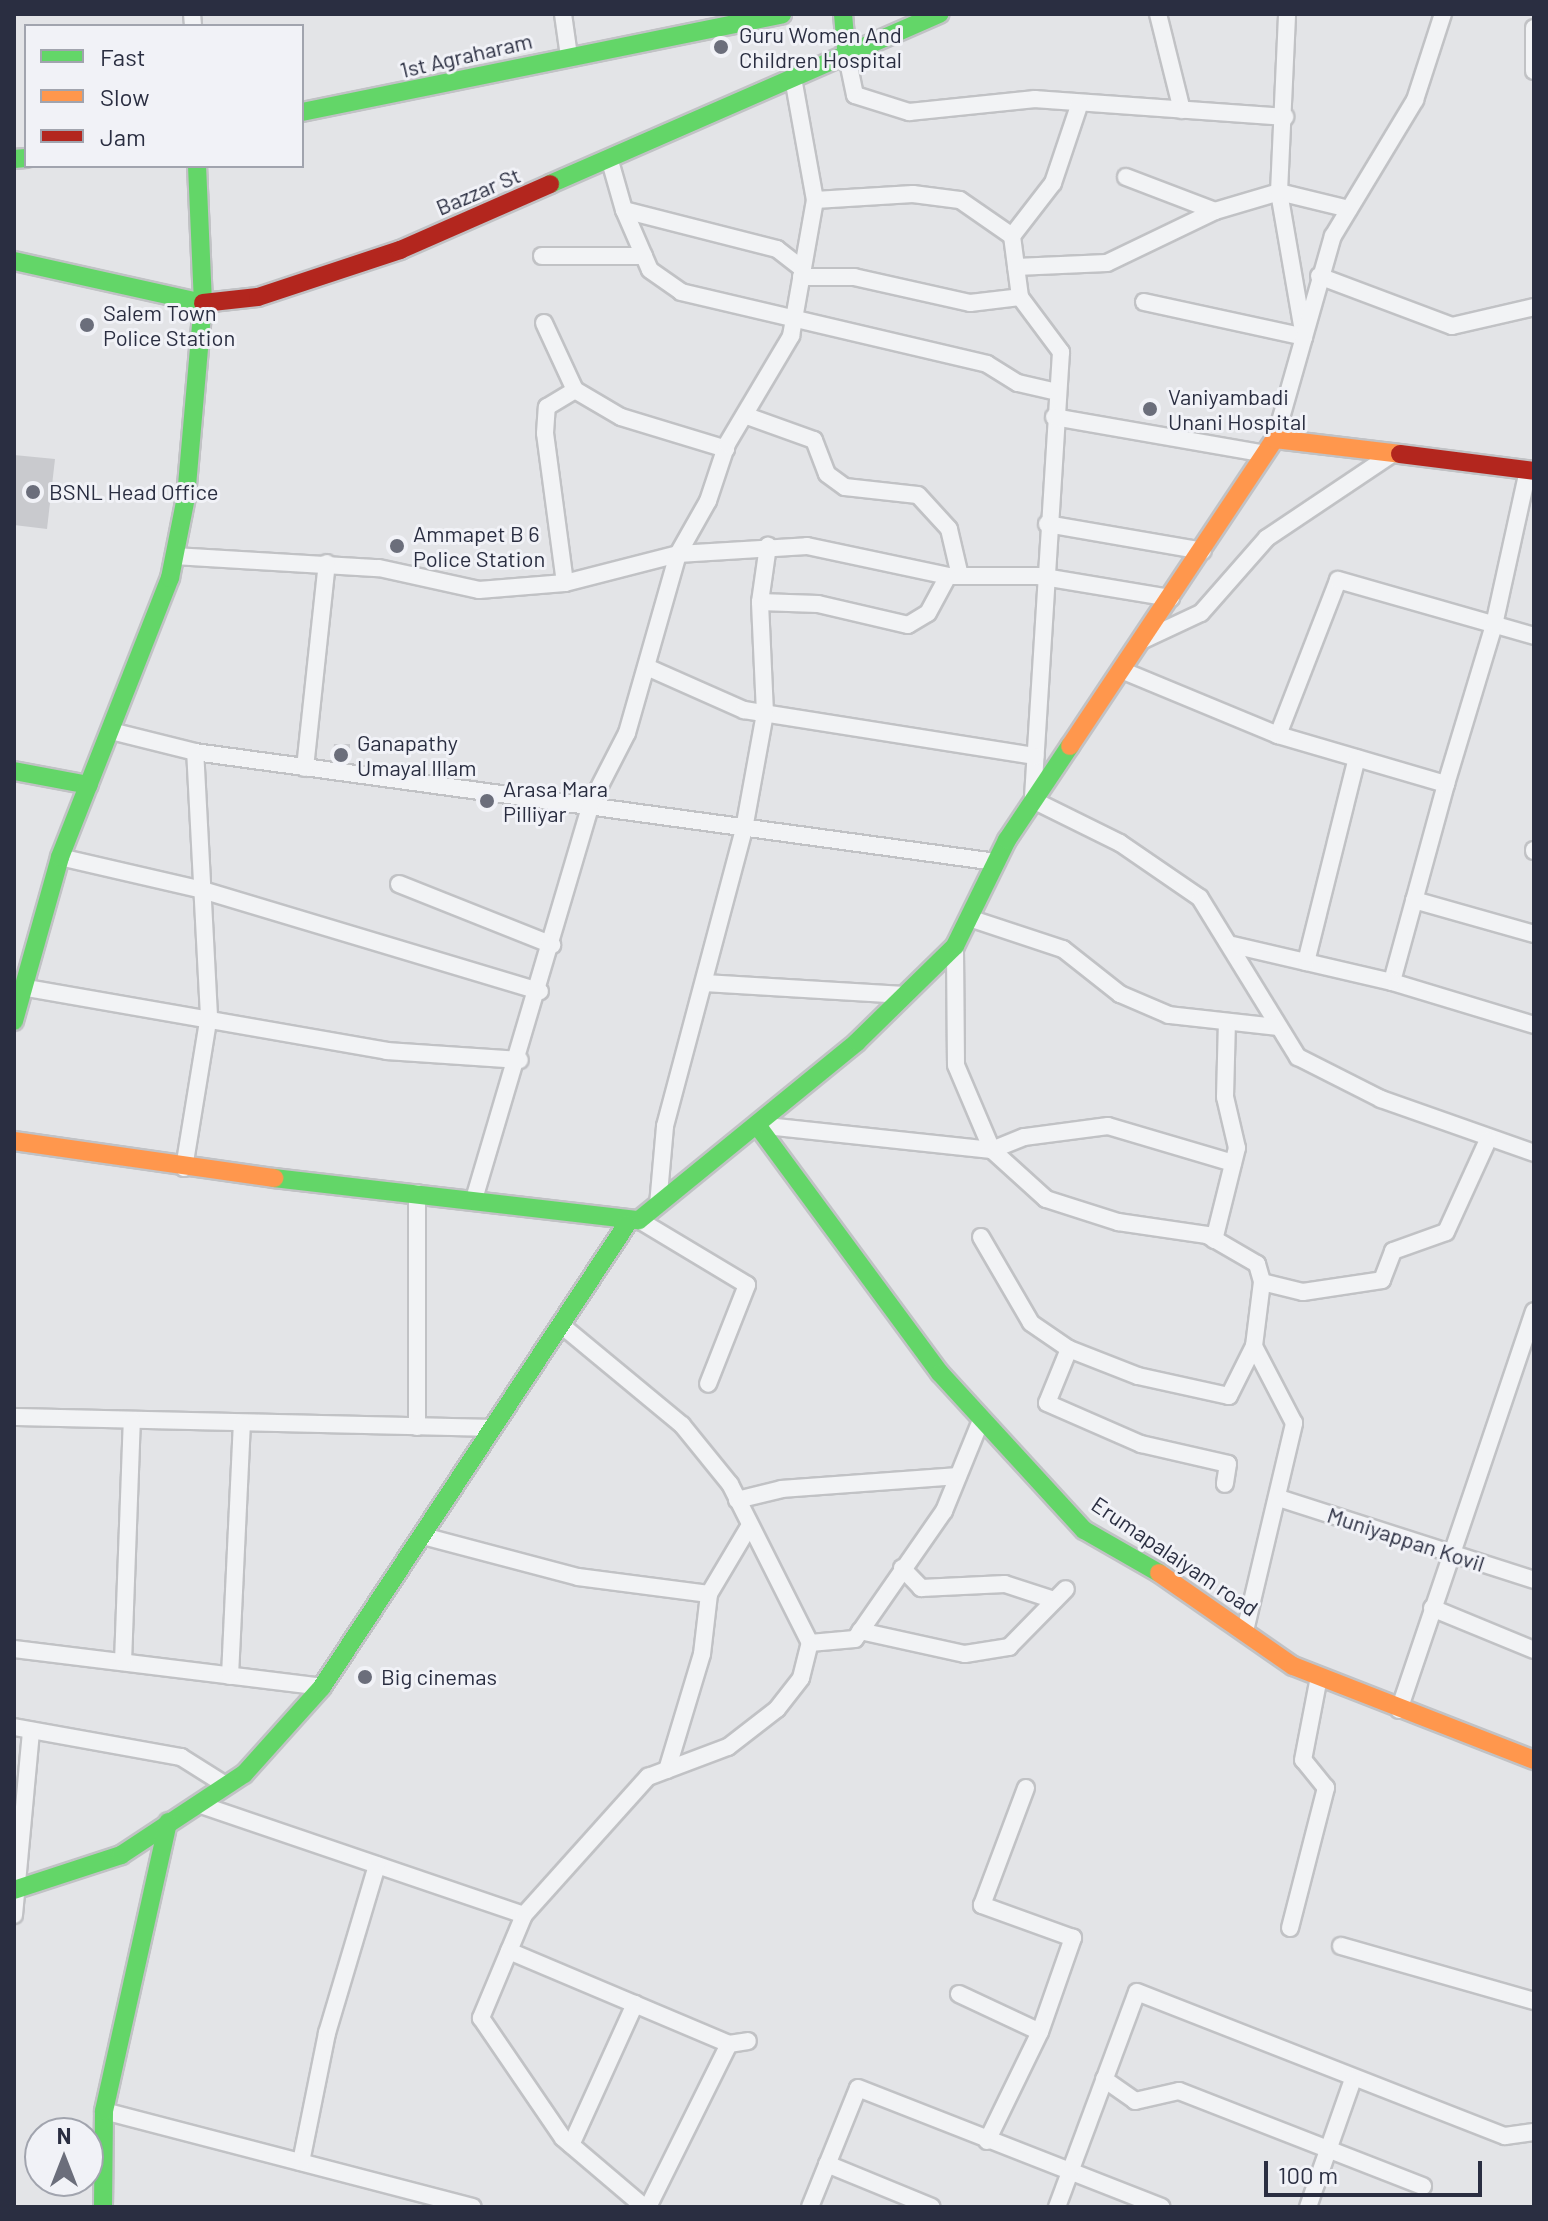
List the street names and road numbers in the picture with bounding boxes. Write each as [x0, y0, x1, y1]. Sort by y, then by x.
street label: 1st Agraharam [397, 27, 535, 83]
street label: Bazzar St [432, 161, 524, 221]
street label: Erumapalaiyam road [1087, 1491, 1263, 1621]
street label: Muniyappan Kovil [1324, 1501, 1488, 1577]

